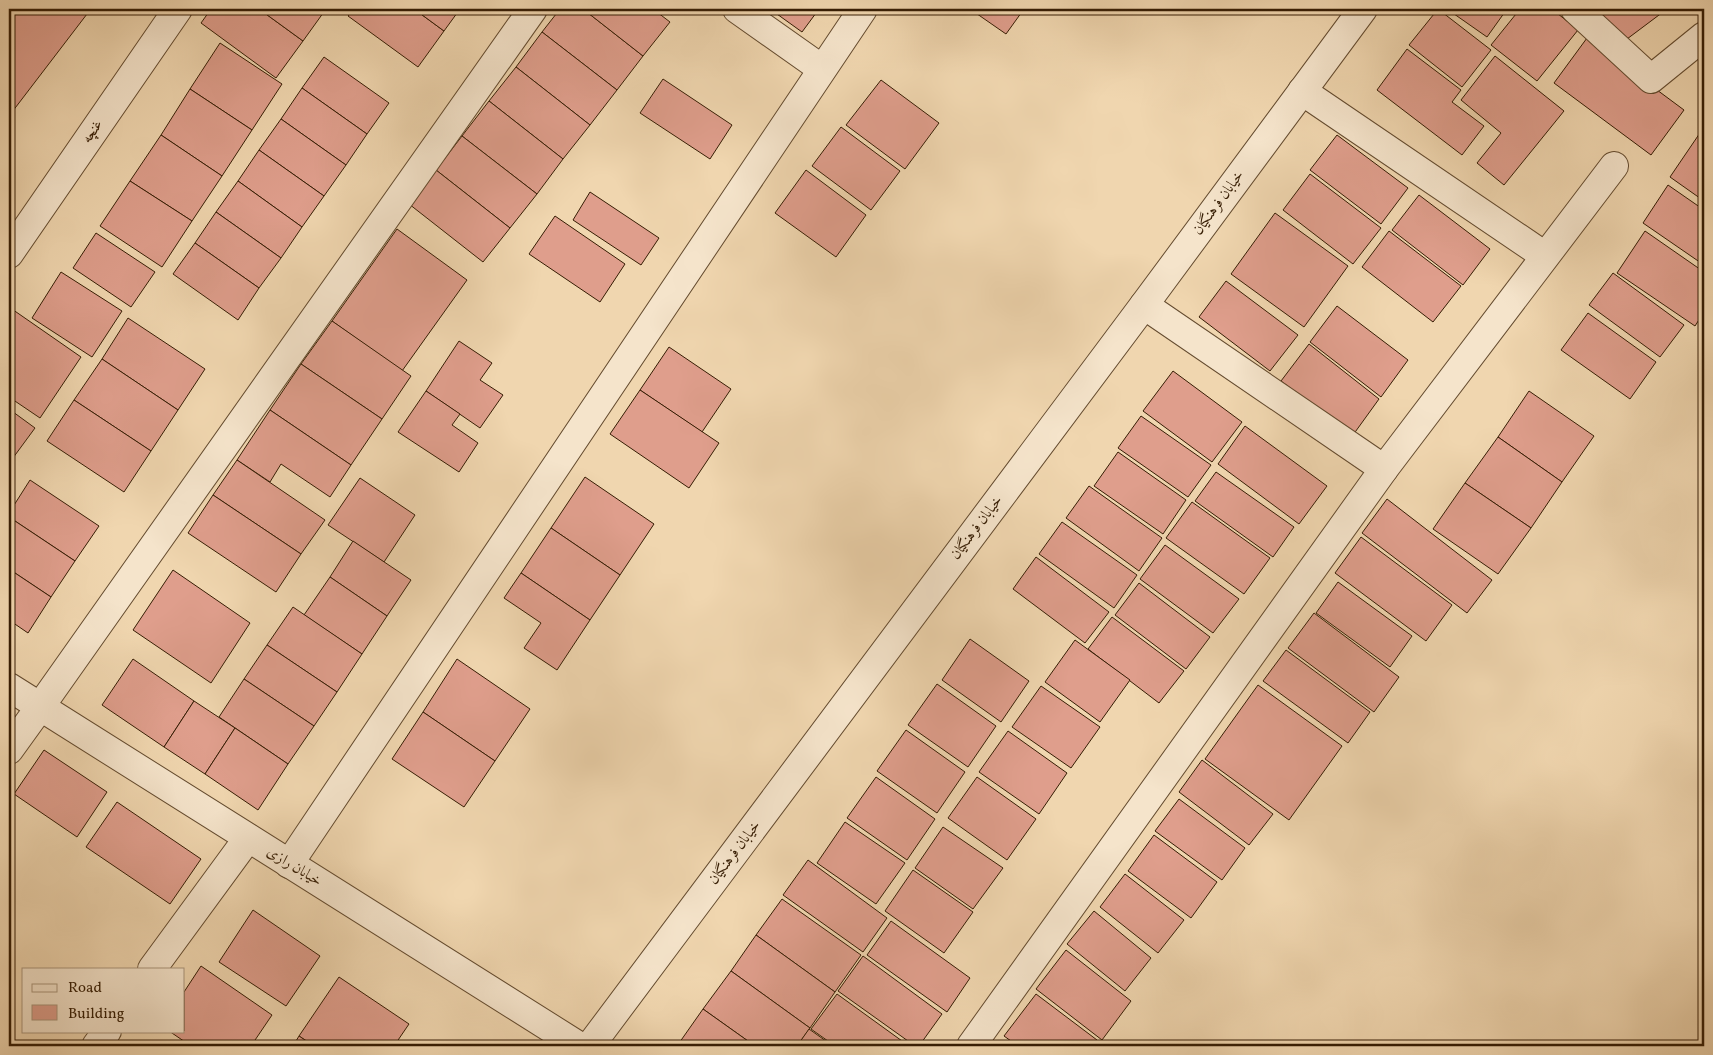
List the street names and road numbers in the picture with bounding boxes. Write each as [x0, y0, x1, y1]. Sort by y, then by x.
street label: غنچه [77, 116, 109, 148]
street label: خیابان فرهنگیان [1188, 166, 1250, 240]
street label: خیابان فرهنگیان [946, 491, 1008, 565]
street label: خیابان فرهنگیان [704, 816, 766, 890]
street label: خیابان رازی [262, 842, 326, 892]

